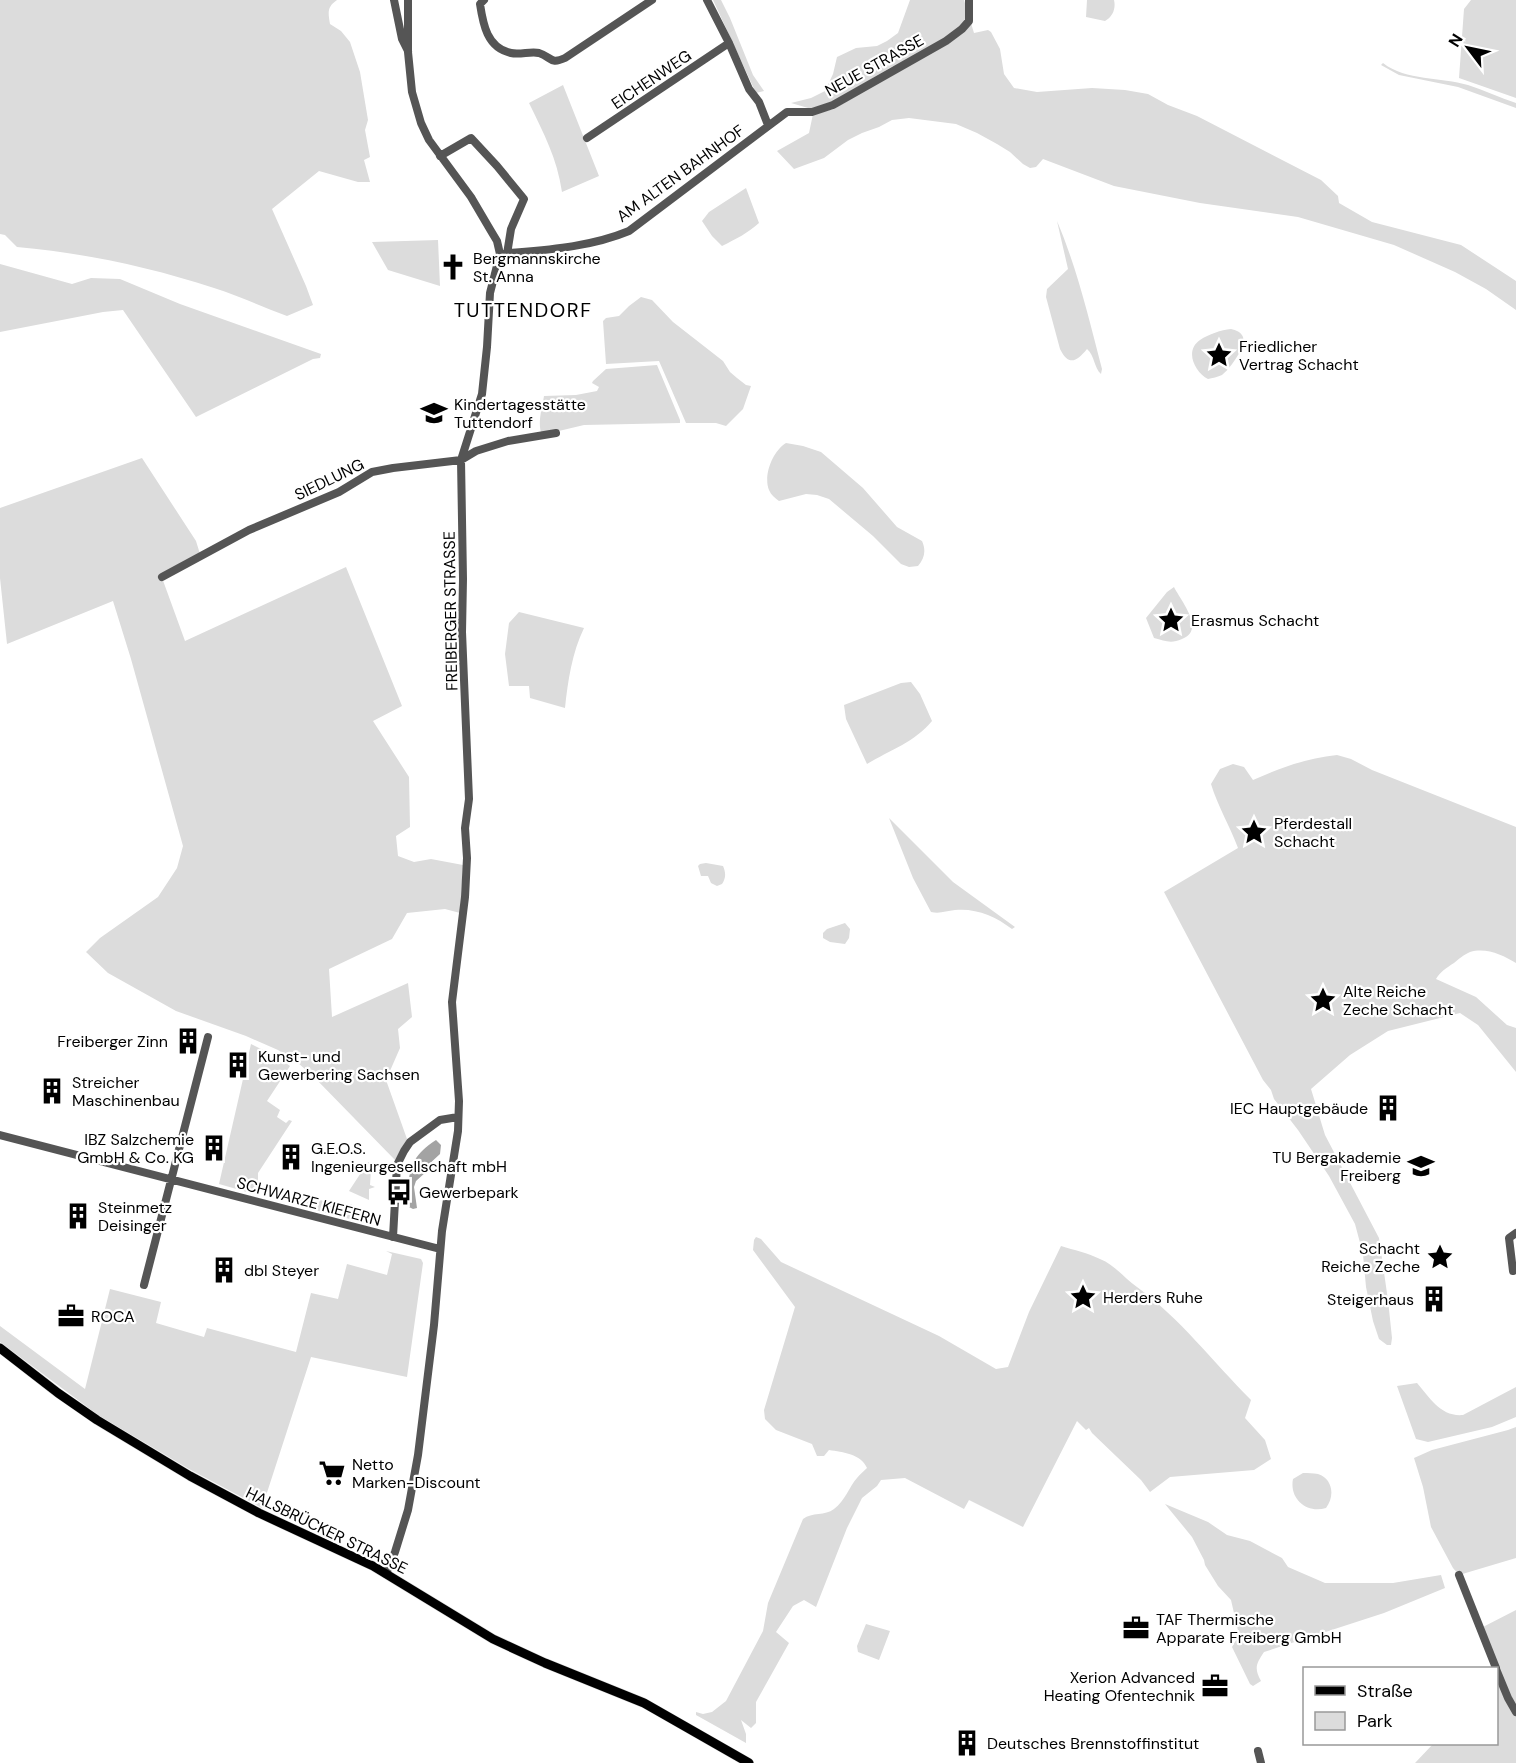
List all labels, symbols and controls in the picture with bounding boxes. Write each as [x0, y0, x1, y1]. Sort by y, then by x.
north arrow [1438, 18, 1498, 78]
street label: NEUE STRASSE [821, 30, 927, 101]
text: N [1444, 30, 1468, 51]
street label: EICHENWEG [607, 45, 695, 114]
street label: AM ALTEN BAHNHOF [612, 120, 749, 227]
place label: Bergmannskirche St. Anna [473, 248, 601, 287]
church icon: Bergmannskirche St. Anna [438, 252, 468, 282]
district label: TUTTENDORF [454, 297, 592, 323]
place label: Friedlicher Vertrag Schacht [1239, 336, 1359, 375]
place icon: Friedlicher Vertrag Schacht [1204, 340, 1234, 370]
place label: Kindertagesstätte Tuttendorf [454, 394, 586, 433]
school or university icon: Kindertagesstätte Tuttendorf [419, 398, 449, 428]
street label: SIEDLUNG [291, 454, 367, 505]
street label: FREIBERGER STRASSE [439, 531, 462, 691]
place icon: Erasmus Schacht [1156, 605, 1186, 635]
place label: Erasmus Schacht [1191, 610, 1319, 631]
place label: Pferdestall Schacht [1274, 813, 1352, 852]
place icon: Pferdestall Schacht [1239, 817, 1269, 847]
place label: Alte Reiche Zeche Schacht [1343, 981, 1453, 1020]
place icon: Alte Reiche Zeche Schacht [1308, 985, 1338, 1015]
building icon: Freiberger Zinn [173, 1026, 203, 1056]
place label: Freiberger Zinn [57, 1031, 168, 1052]
place label: Kunst- und Gewerbering Sachsen [258, 1046, 420, 1085]
building icon: Kunst- und Gewerbering Sachsen [223, 1050, 253, 1080]
place label: Streicher Maschinenbau [72, 1072, 180, 1111]
building icon: Streicher Maschinenbau [37, 1076, 67, 1106]
building icon: IEC Hauptgebäude [1373, 1093, 1403, 1123]
place label: IEC Hauptgebäude [1230, 1098, 1368, 1119]
place label: IBZ Salzchemie GmbH & Co. KG [77, 1129, 194, 1168]
building icon: IBZ Salzchemie GmbH & Co. KG [199, 1133, 229, 1163]
place label: G.E.O.S. Ingenieurgesellschaft mbH [311, 1138, 507, 1177]
building icon: G.E.O.S. Ingenieurgesellschaft mbH [276, 1142, 306, 1172]
place label: TU Bergakademie Freiberg [1272, 1147, 1401, 1186]
school or university icon: TU Bergakademie Freiberg [1406, 1151, 1436, 1181]
street label: SCHWARZE KIEFERN [234, 1172, 383, 1231]
bus stop icon: Gewerbepark [384, 1177, 414, 1207]
place label: Gewerbepark [419, 1182, 519, 1203]
place label: Steinmetz Deisinger [98, 1197, 172, 1236]
building icon: Steinmetz Deisinger [63, 1201, 93, 1231]
place label: Schacht Reiche Zeche [1321, 1238, 1420, 1277]
place icon: Schacht Reiche Zeche [1425, 1242, 1455, 1272]
building icon: dbl Steyer [209, 1255, 239, 1285]
place label: dbl Steyer [244, 1260, 319, 1281]
place icon: Herders Ruhe [1068, 1282, 1098, 1312]
building icon: Steigerhaus [1419, 1284, 1449, 1314]
place label: Herders Ruhe [1103, 1287, 1203, 1308]
place label: Steigerhaus [1327, 1289, 1414, 1310]
office icon: ROCA [56, 1301, 86, 1331]
place label: ROCA [91, 1306, 135, 1327]
place label: Netto Marken-Discount [352, 1454, 481, 1493]
supermarket icon: Netto Marken-Discount [317, 1458, 347, 1488]
street label: HALSBRÜCKER STRASSE [242, 1482, 411, 1579]
place label: TAF Thermische Apparate Freiberg GmbH [1156, 1609, 1342, 1648]
office icon: TAF Thermische Apparate Freiberg GmbH [1121, 1613, 1151, 1643]
place label: Xerion Advanced Heating Ofentechnik [1044, 1667, 1195, 1706]
legend [1303, 1667, 1498, 1745]
office icon: Xerion Advanced Heating Ofentechnik [1200, 1671, 1230, 1701]
text: Straße [1357, 1679, 1413, 1703]
text: Park [1357, 1709, 1393, 1733]
building icon: Deutsches Brennstoffinstitut [952, 1728, 982, 1758]
place label: Deutsches Brennstoffinstitut [987, 1733, 1199, 1754]

